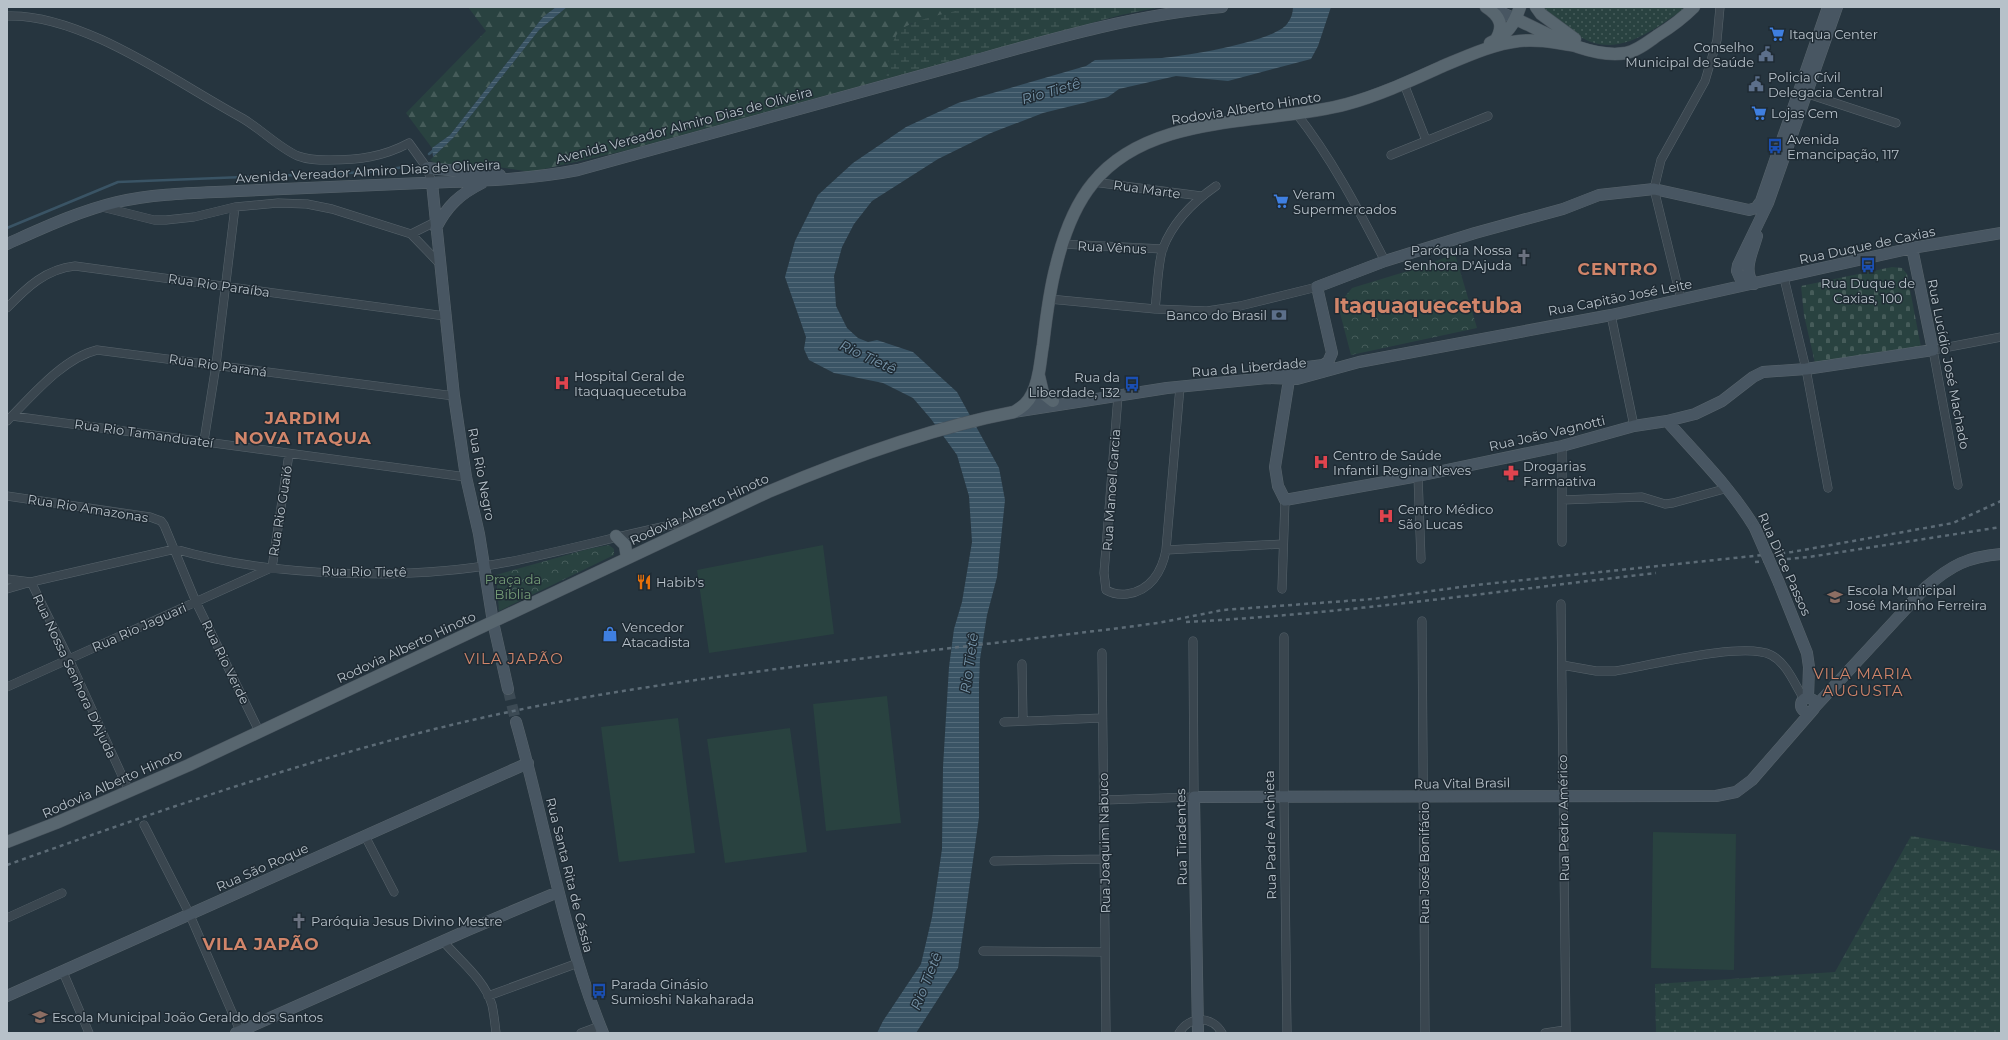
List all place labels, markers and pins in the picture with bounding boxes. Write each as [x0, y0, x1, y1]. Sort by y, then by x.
supermarket icon: Itaqua Center [1768, 25, 1786, 43]
place label: Itaqua Center [1789, 26, 1878, 42]
place label: Conselho Municipal de Saúde [1625, 39, 1754, 70]
public building icon: Conselho Municipal de Saúde [1757, 45, 1775, 63]
place label: Policia Cívil Delegacia Central [1768, 69, 1883, 100]
public building icon: Policia Cívil Delegacia Central [1747, 75, 1765, 93]
supermarket icon: Lojas Cem [1750, 104, 1768, 122]
place label: Lojas Cem [1771, 105, 1838, 121]
place label: Avenida Emancipação, 117 [1787, 131, 1900, 162]
bus stop icon: Avenida Emancipação, 117 [1766, 137, 1784, 155]
place label: Veram Supermercados [1293, 186, 1397, 217]
supermarket icon: Veram Supermercados [1272, 192, 1290, 210]
place label: Paróquia Nossa Senhora D'Ajuda [1404, 242, 1512, 273]
church icon: Paróquia Nossa Senhora D'Ajuda [1515, 248, 1533, 266]
bus stop icon: Rua Duque de Caxias, 100 [1859, 256, 1877, 274]
place label: Rua Duque de Caxias, 100 [1821, 275, 1915, 306]
bank icon: Banco do Brasil [1270, 306, 1288, 324]
place label: Banco do Brasil [1166, 307, 1267, 323]
place label: Hospital Geral de Itaquaquecetuba [574, 368, 687, 399]
place label: Rua da Liberdade, 132 [1028, 369, 1120, 400]
hospital icon: Hospital Geral de Itaquaquecetuba [553, 374, 571, 392]
bus stop icon: Rua da Liberdade, 132 [1123, 375, 1141, 393]
place label: Centro de Saúde Infantil Regina Neves [1333, 447, 1471, 478]
hospital icon: Centro de Saúde Infantil Regina Neves [1312, 453, 1330, 471]
place label: Drogarias Farmaativa [1523, 458, 1596, 489]
pharmacy icon: Drogarias Farmaativa [1502, 464, 1520, 482]
place label: Centro Médico São Lucas [1398, 501, 1493, 532]
hospital icon: Centro Médico São Lucas [1377, 507, 1395, 525]
restaurant icon: Habib's [635, 573, 653, 591]
place label: Habib's [656, 574, 704, 590]
place label: Escola Municipal José Marinho Ferreira [1846, 582, 1987, 613]
school or university icon: Escola Municipal José Marinho Ferreira [1826, 588, 1844, 606]
place label: Vencedor Atacadista [622, 619, 690, 650]
shop icon: Vencedor Atacadista [601, 625, 619, 643]
church icon: Paróquia Jesus Divino Mestre [290, 912, 308, 930]
place label: Paróquia Jesus Divino Mestre [311, 913, 502, 929]
place label: Parada Ginásio Sumioshi Nakaharada [611, 976, 754, 1007]
bus stop icon: Parada Ginásio Sumioshi Nakaharada [590, 982, 608, 1000]
school or university icon: Escola Municipal João Geraldo dos Santos [31, 1008, 49, 1026]
place label: Escola Municipal João Geraldo dos Santos [52, 1009, 323, 1025]

